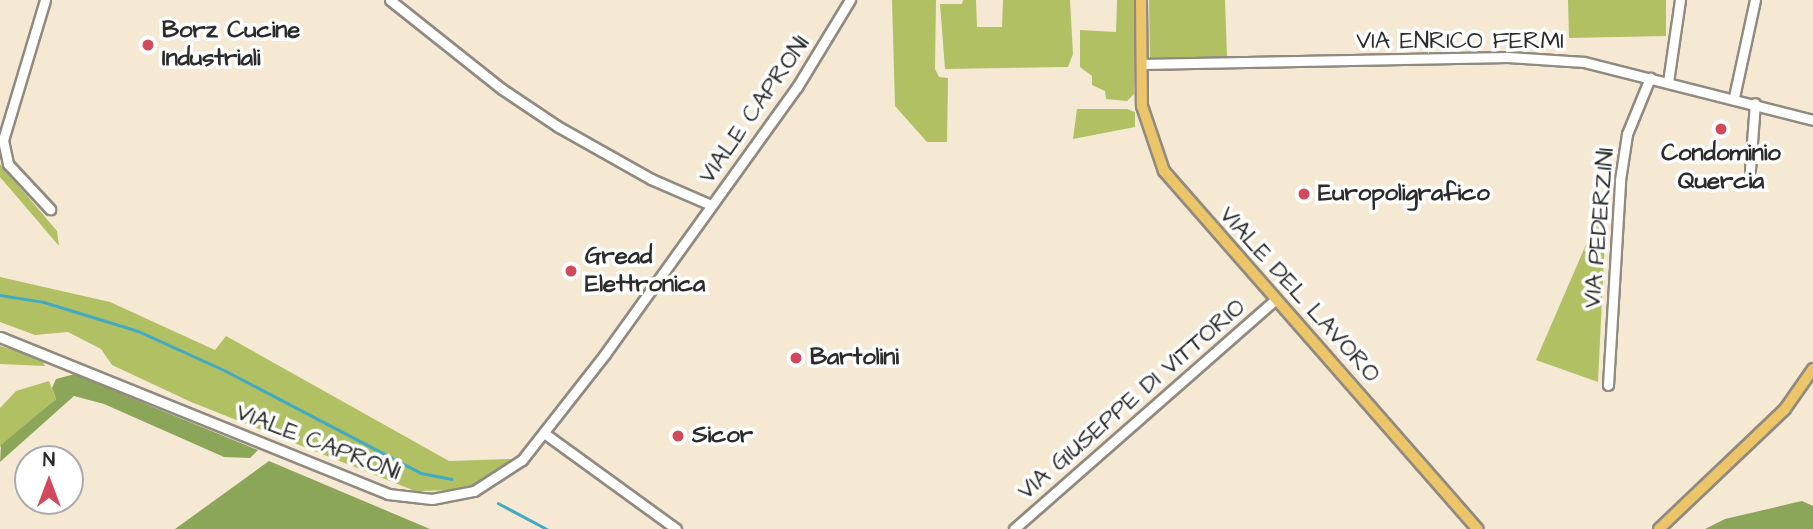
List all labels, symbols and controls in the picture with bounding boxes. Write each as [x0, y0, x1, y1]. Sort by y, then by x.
place label: Borz Cucine Industriali [162, 17, 300, 73]
street label: VIA ENRICO FERMI [1356, 28, 1564, 56]
street label: VIALE CAPRONI [693, 30, 817, 190]
marker: Borz Cucine Industriali [140, 37, 156, 53]
marker: Condominio Quercia [1713, 121, 1729, 137]
place label: Condominio Quercia [1661, 140, 1781, 196]
street label: VIA PEDERZINI [1579, 146, 1621, 310]
place label: Europoligrafico [1318, 180, 1490, 208]
marker: Europoligrafico [1296, 186, 1312, 202]
street label: VIALE DEL LAVORO [1212, 201, 1386, 389]
place label: Gread Elettronica [585, 243, 705, 299]
marker: Gread Elettronica [563, 263, 579, 279]
street label: VIA GIUSEPPE DI VITTORIO [1012, 293, 1252, 507]
place label: Bartolini [810, 344, 899, 372]
marker: Bartolini [788, 350, 804, 366]
street label: VIALE CAPRONI [232, 398, 404, 488]
place label: Sicor [692, 422, 753, 450]
marker: Sicor [670, 428, 686, 444]
north arrow [14, 445, 84, 515]
text: N [43, 447, 55, 474]

